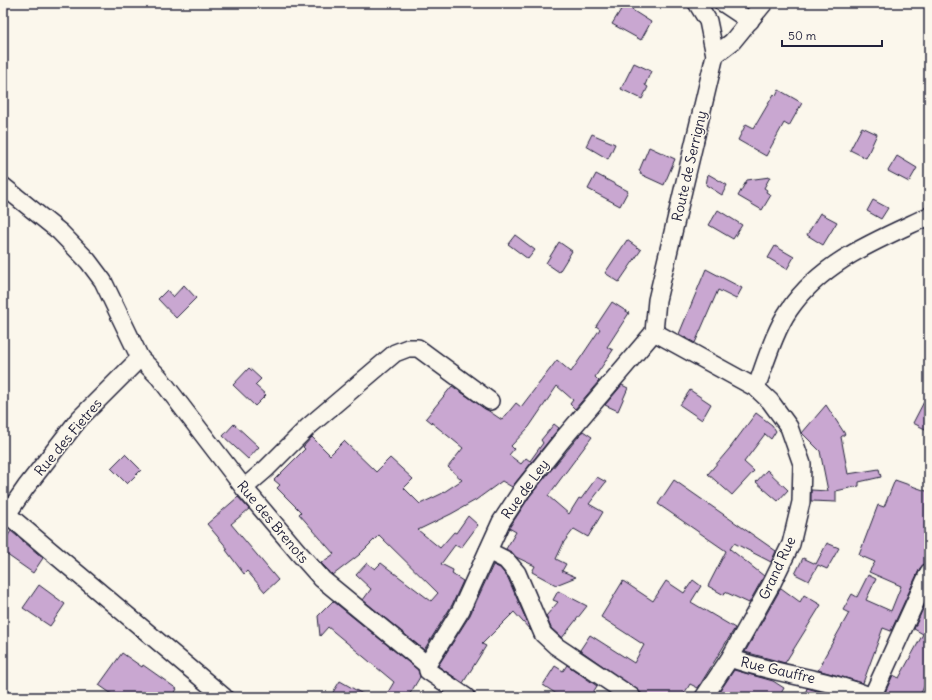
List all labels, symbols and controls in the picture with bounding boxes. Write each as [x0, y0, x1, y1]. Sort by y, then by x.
scale bar [782, 22, 882, 48]
text: 50 m [788, 28, 817, 43]
street label: Route de Serrigny [668, 109, 710, 223]
street label: Rue des Fietres [30, 395, 106, 479]
street label: Rue de Ley [497, 456, 553, 522]
street label: Rue des Brenots [233, 477, 313, 567]
street label: Grand Rue [755, 533, 799, 603]
street label: Rue Gauffre [739, 653, 817, 687]

